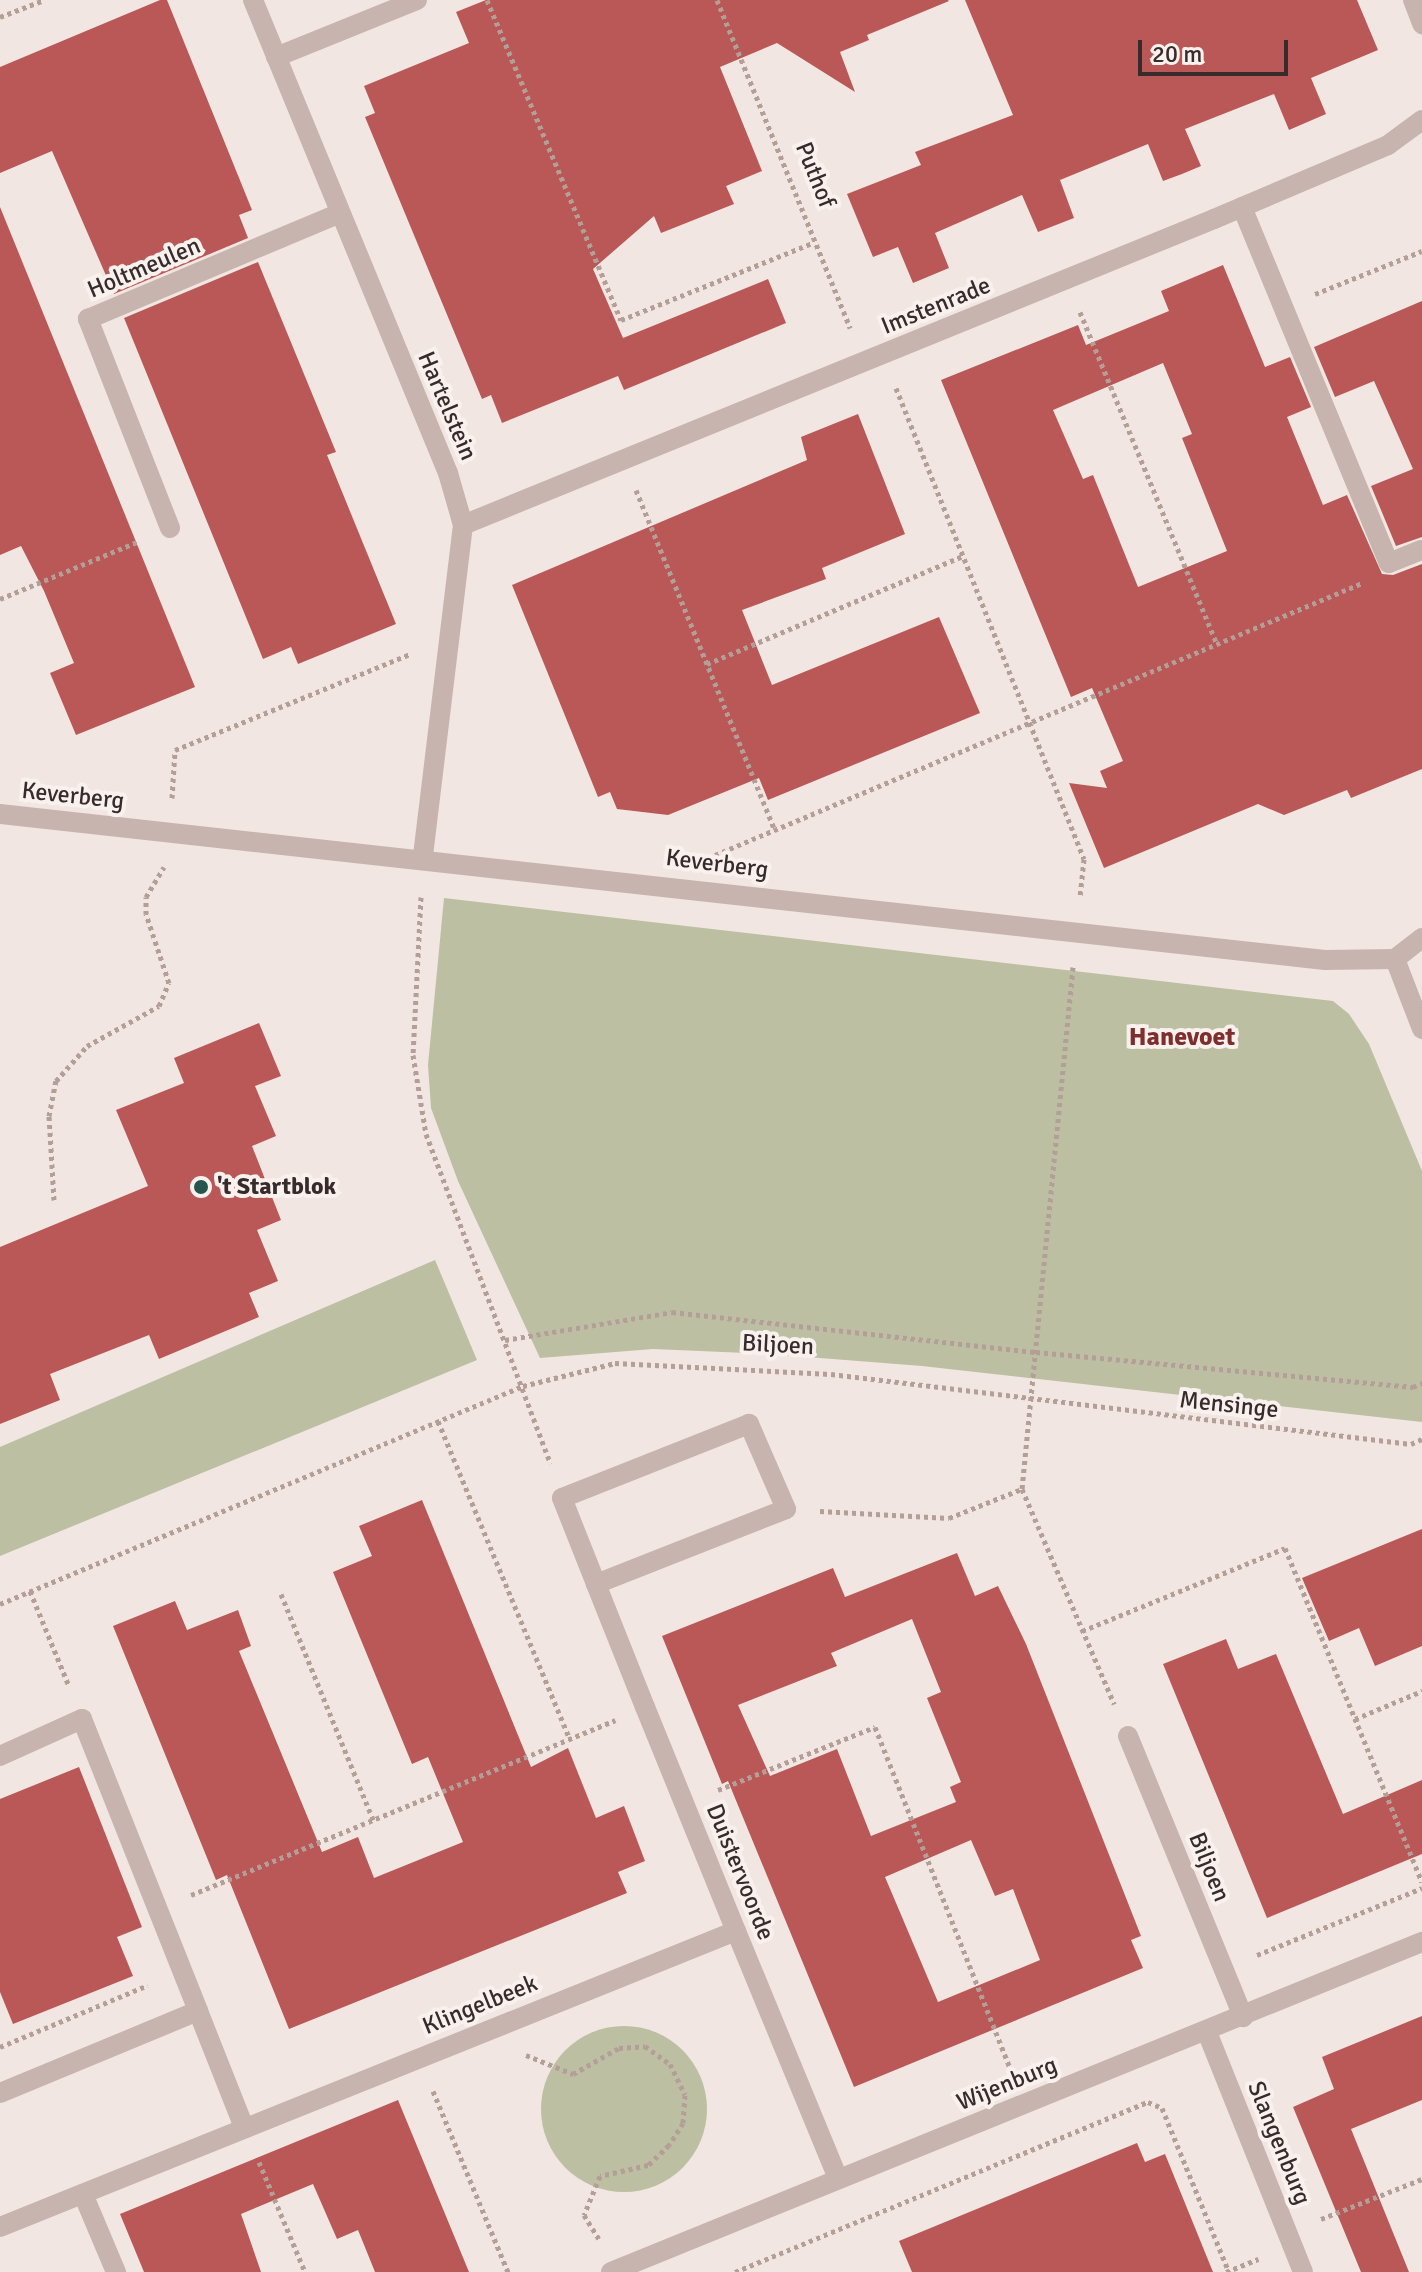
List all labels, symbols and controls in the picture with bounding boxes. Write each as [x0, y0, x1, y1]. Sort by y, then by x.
scale bar [1142, 24, 1292, 74]
text: 20 m [1152, 39, 1202, 69]
street label: Puthof [789, 138, 841, 212]
street label: Holtmeulen [83, 231, 205, 305]
street label: Imstenrade [877, 271, 995, 341]
street label: Hartelstein [411, 347, 483, 465]
street label: Keverberg [20, 776, 126, 816]
street label: Keverberg [664, 843, 770, 885]
district label: Hanevoet [1129, 1022, 1235, 1054]
place label: 't Startblok [217, 1173, 336, 1201]
marker: 't Startblok [192, 1178, 210, 1196]
street label: Biljoen [741, 1329, 815, 1361]
street label: Mensinge [1178, 1385, 1280, 1425]
street label: Duistervoorde [700, 1800, 780, 1944]
street label: Biljoen [1182, 1828, 1236, 1906]
street label: Klingelbeek [418, 1969, 542, 2041]
street label: Wijenburg [953, 2051, 1061, 2117]
street label: Slangenburg [1241, 2077, 1317, 2209]

